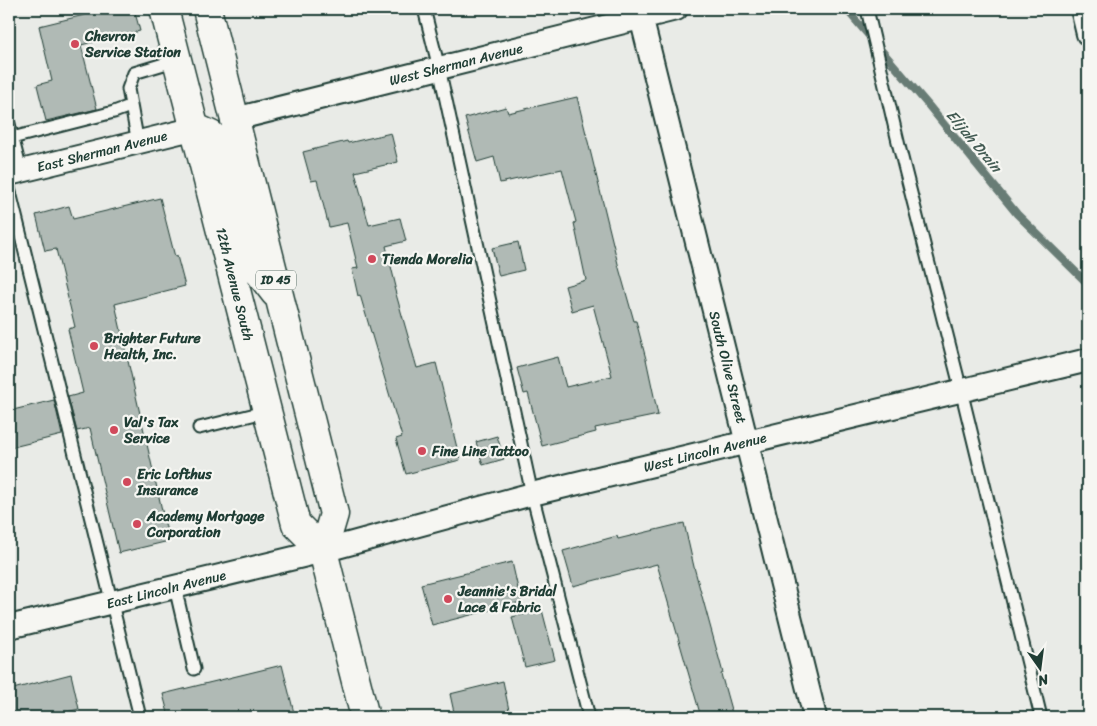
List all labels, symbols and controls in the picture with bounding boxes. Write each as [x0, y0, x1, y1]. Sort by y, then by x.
place label: Chevron Service Station [84, 24, 181, 65]
street label: West Sherman Avenue [387, 36, 526, 93]
marker: Chevron Service Station [69, 38, 81, 50]
water label: Elijah Drain [940, 104, 1010, 180]
street label: East Sherman Avenue [34, 123, 170, 180]
street label: 12th Avenue South [208, 225, 261, 344]
place label: Tienda Morelia [382, 247, 473, 272]
marker: Tienda Morelia [366, 253, 378, 265]
road number: ID 45 [256, 270, 296, 290]
street label: South Olive Street [701, 308, 754, 426]
place label: Brighter Future Health, Inc. [103, 326, 202, 367]
marker: Brighter Future Health, Inc. [88, 340, 100, 352]
place label: Val's Tax Service [123, 410, 179, 451]
marker: Val's Tax Service [108, 424, 120, 436]
street label: West Lincoln Avenue [641, 425, 769, 480]
place label: Fine Line Tattoo [431, 439, 530, 464]
marker: Fine Line Tattoo [416, 445, 428, 457]
place label: Eric Lofthus Insurance [136, 462, 212, 503]
marker: Eric Lofthus Insurance [121, 476, 133, 488]
place label: Academy Mortgage Corporation [146, 504, 265, 545]
marker: Academy Mortgage Corporation [131, 518, 143, 530]
street label: East Lincoln Avenue [104, 562, 229, 616]
place label: Jeannie's Bridal Lace & Fabric [457, 579, 557, 620]
marker: Jeannie's Bridal Lace & Fabric [442, 593, 454, 605]
north arrow [1014, 644, 1064, 694]
text: N [1035, 667, 1052, 694]

